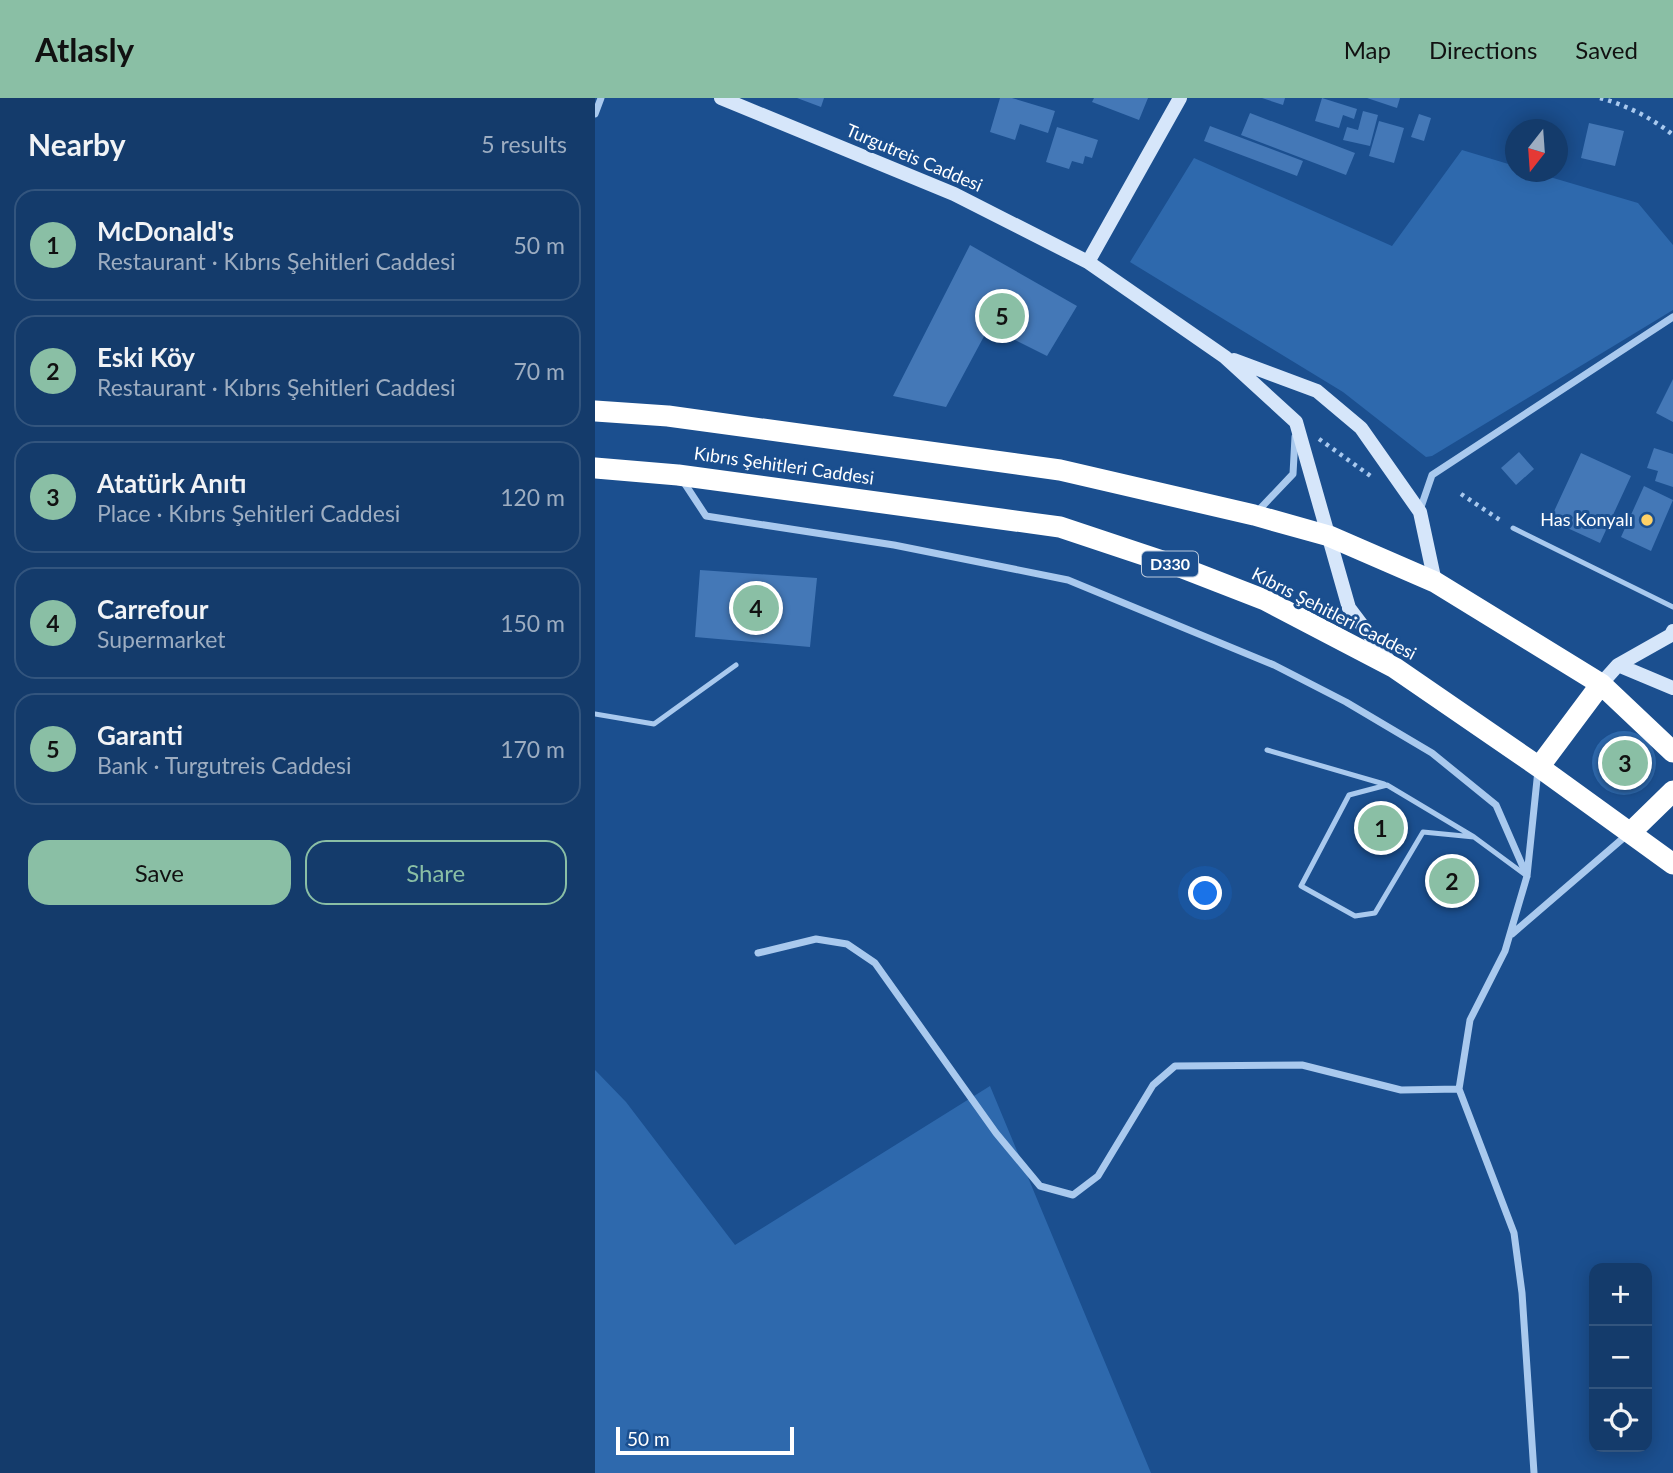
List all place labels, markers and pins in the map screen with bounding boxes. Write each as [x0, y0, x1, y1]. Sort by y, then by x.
pin: 5 [979, 290, 1025, 342]
place label: Has Konyalı [1540, 508, 1633, 530]
marker: Has Konyalı [1639, 512, 1655, 528]
pin: 4 [733, 582, 779, 634]
pin: 3 [1602, 737, 1648, 789]
pin: 1 [1358, 802, 1404, 854]
pin: 2 [1429, 855, 1475, 907]

